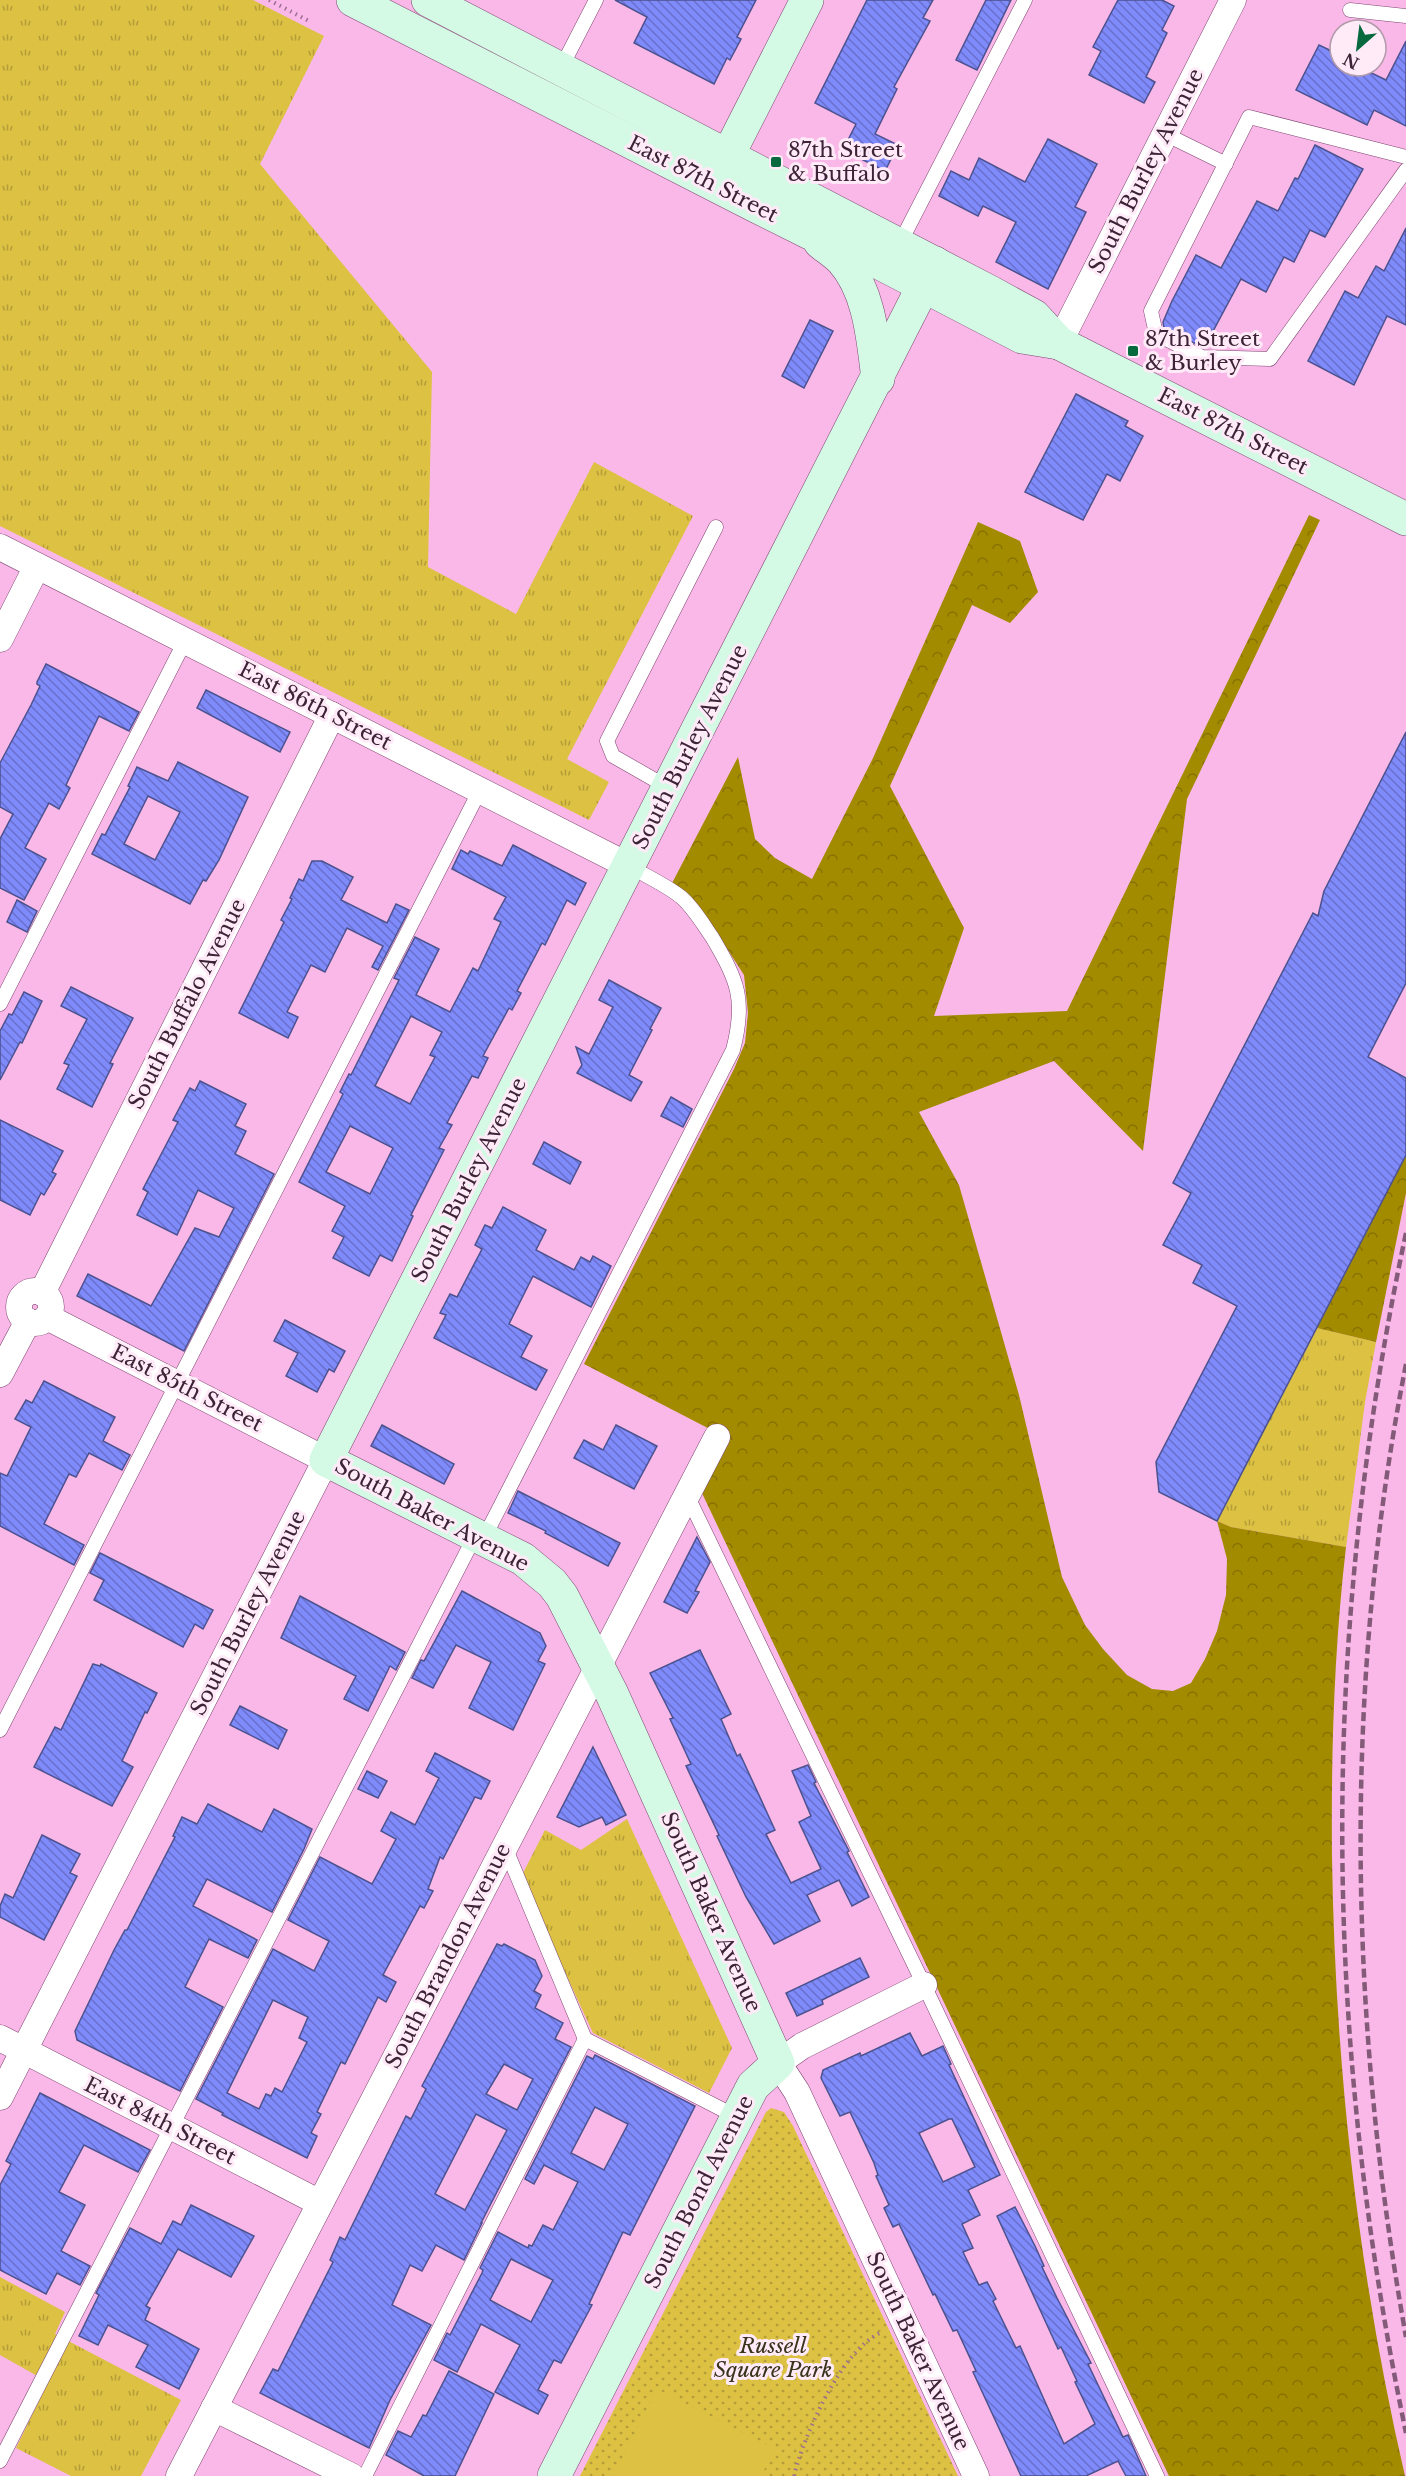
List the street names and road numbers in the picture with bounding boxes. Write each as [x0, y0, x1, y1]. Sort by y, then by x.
street label: South Burley Avenue [1083, 64, 1209, 278]
street label: East 87th Street [623, 130, 783, 228]
street label: East 87th Street [1153, 382, 1313, 480]
street label: South Burley Avenue [627, 640, 753, 854]
street label: East 86th Street [234, 656, 396, 756]
street label: South Buffalo Avenue [123, 895, 251, 1113]
street label: South Burley Avenue [406, 1073, 532, 1287]
street label: East 85th Street [107, 1339, 267, 1437]
street label: South Baker Avenue [330, 1453, 534, 1577]
street label: South Burley Avenue [185, 1506, 311, 1720]
street label: South Baker Avenue [655, 1808, 767, 2016]
street label: South Brandon Avenue [380, 1839, 516, 2073]
street label: East 84th Street [80, 2072, 240, 2171]
street label: South Bond Avenue [639, 2091, 759, 2293]
street label: South Baker Avenue [861, 2247, 975, 2455]

